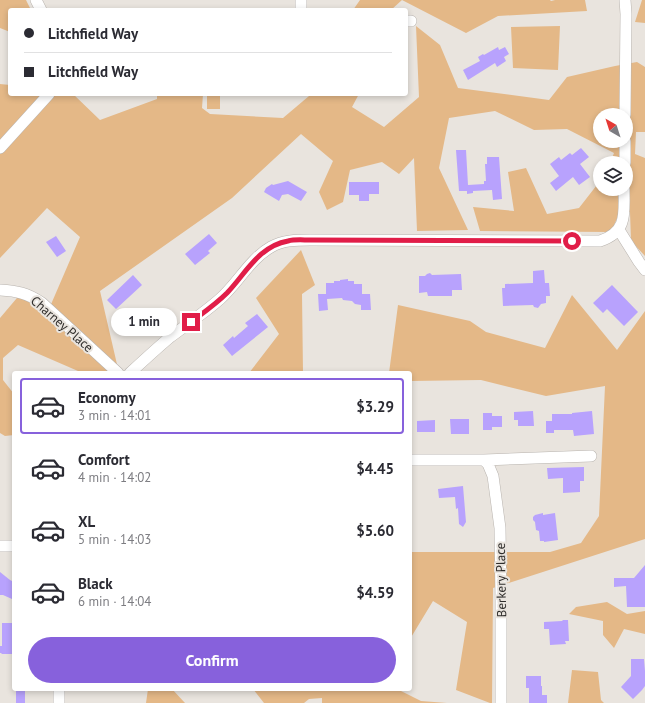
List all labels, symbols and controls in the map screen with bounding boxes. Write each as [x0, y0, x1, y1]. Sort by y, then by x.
text: Litchfield Way [48, 24, 138, 43]
text: Litchfield Way [48, 62, 138, 81]
north arrow [593, 108, 633, 148]
map controls [593, 108, 633, 196]
button: layers [593, 156, 633, 196]
route start [563, 232, 581, 250]
street label: Charney Place [27, 292, 97, 356]
callout: 1 min [111, 308, 177, 336]
text: 1 min [128, 313, 160, 330]
route end [182, 313, 200, 331]
icon: car [30, 388, 66, 424]
text: Economy [78, 388, 136, 407]
text: $3.29 [356, 397, 394, 416]
text: 3 min · 14:01 [78, 407, 151, 424]
icon: car [30, 450, 66, 486]
text: Comfort [78, 450, 130, 469]
text: $4.45 [356, 459, 394, 478]
text: 4 min · 14:02 [78, 469, 151, 486]
icon: car [30, 512, 66, 548]
text: XL [78, 512, 95, 531]
text: $5.60 [356, 521, 394, 540]
text: 5 min · 14:03 [78, 531, 151, 548]
street label: Berkery Place [492, 543, 510, 617]
icon: car [30, 574, 66, 610]
text: Black [78, 574, 113, 593]
text: $4.59 [356, 583, 394, 602]
text: 6 min · 14:04 [78, 593, 151, 610]
button: Confirm [28, 637, 396, 683]

